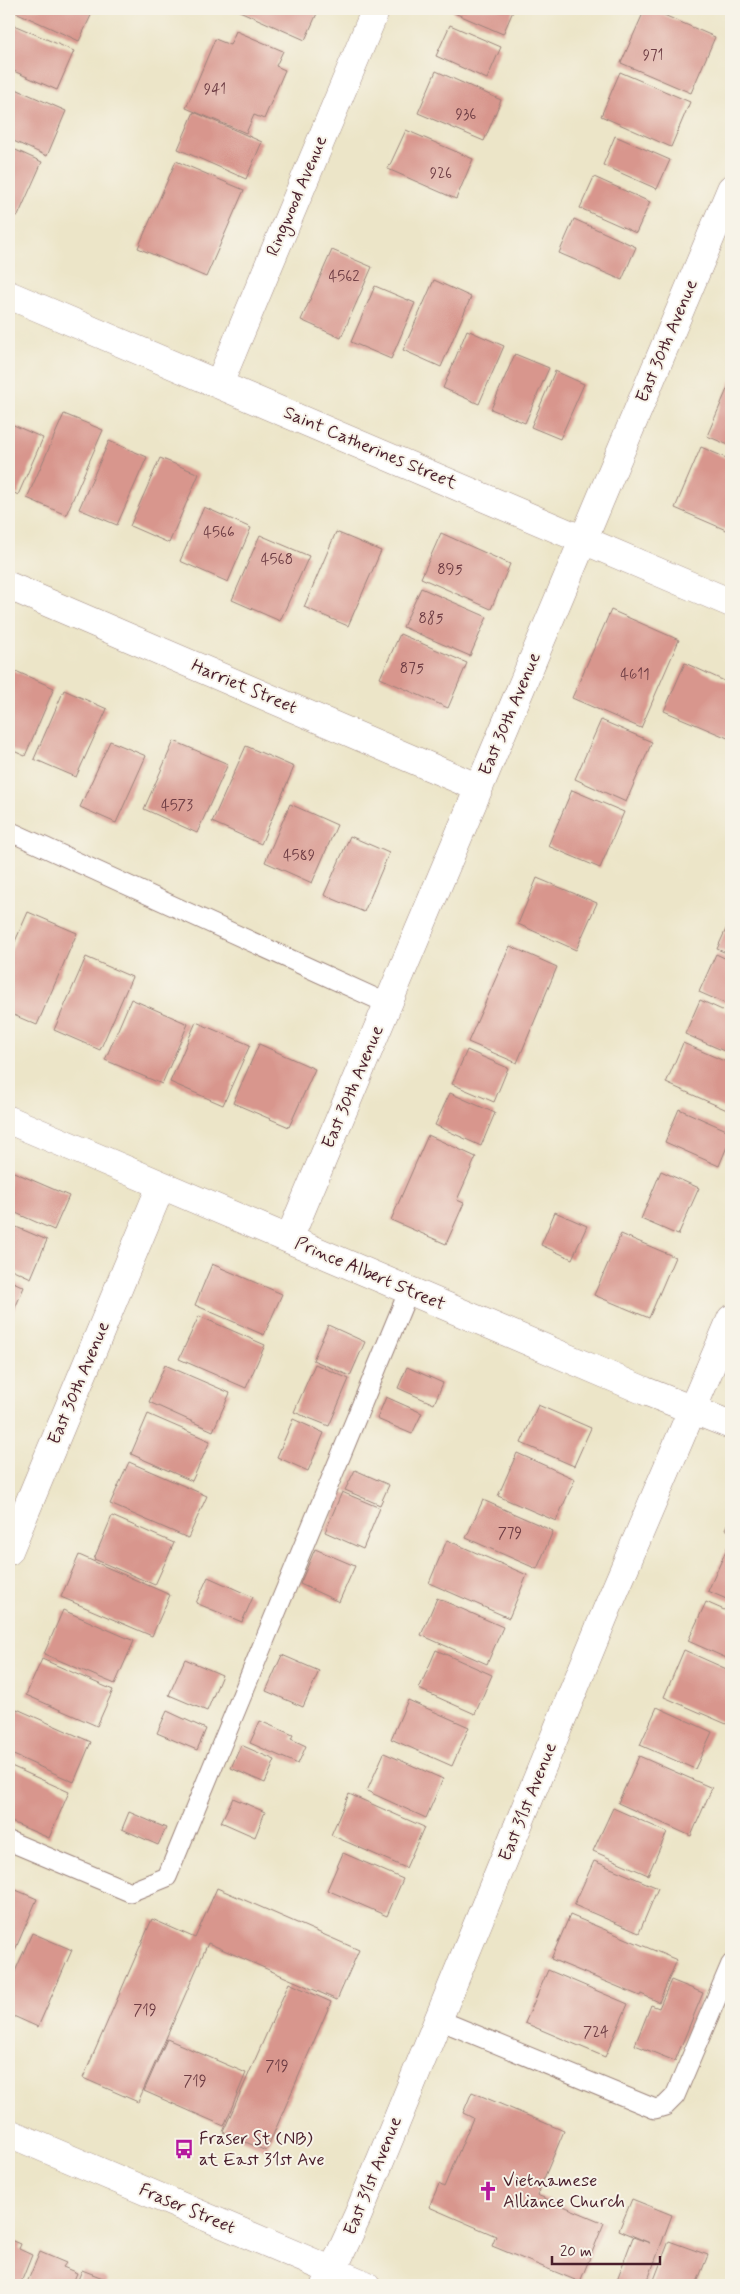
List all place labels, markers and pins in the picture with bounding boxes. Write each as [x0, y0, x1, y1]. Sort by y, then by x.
place label: Fraser St (NB) at East 31st Ave [199, 2127, 325, 2172]
bus stop icon: Fraser St (NB) at East 31st Ave [173, 2138, 195, 2160]
place label: Vietnamese Alliance Church [503, 2169, 625, 2214]
church icon: Vietnamese Alliance Church [477, 2180, 499, 2202]

